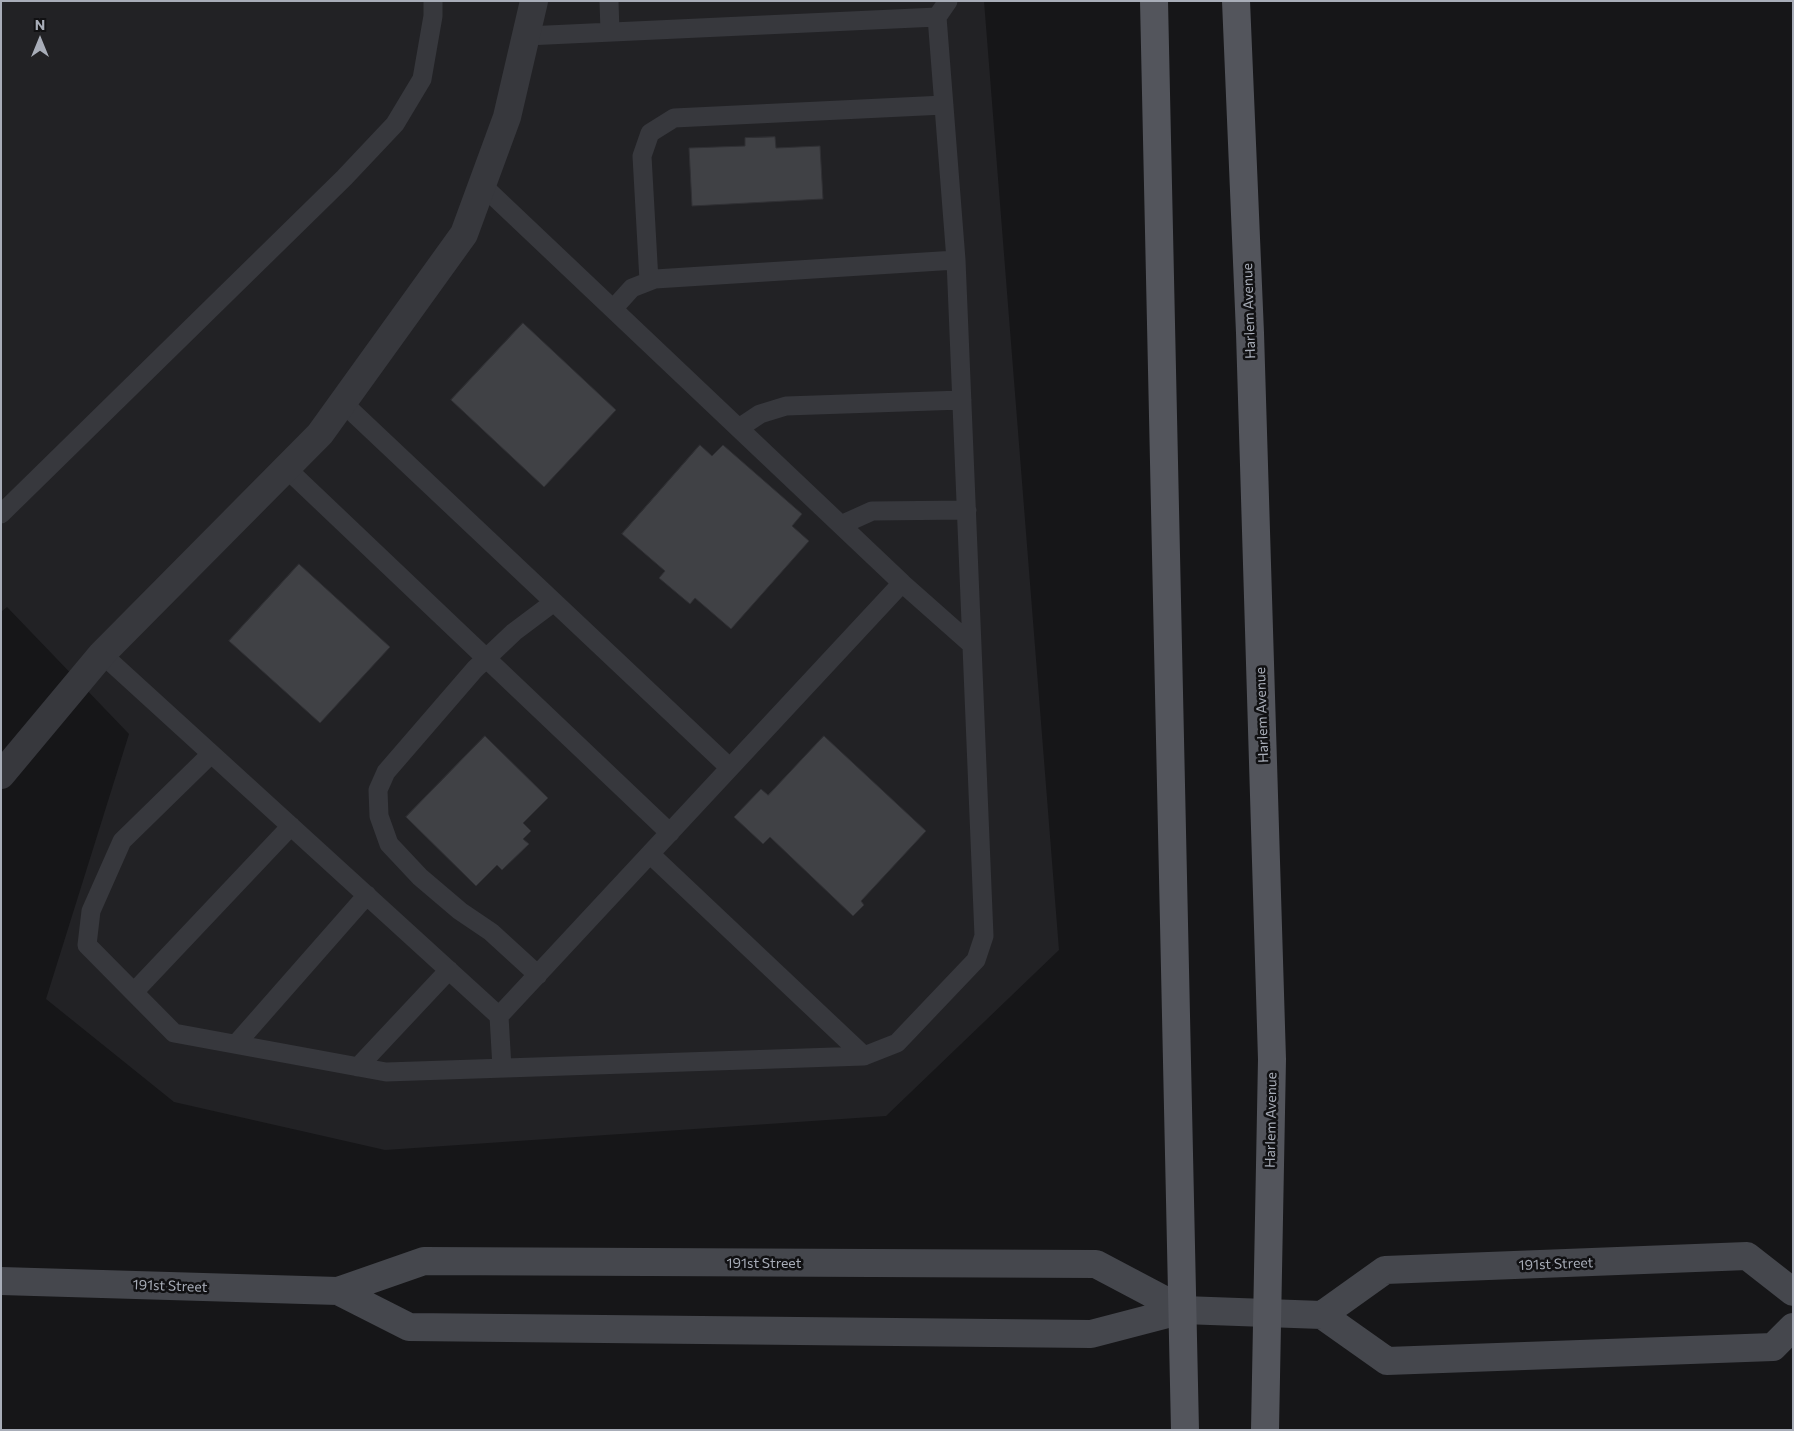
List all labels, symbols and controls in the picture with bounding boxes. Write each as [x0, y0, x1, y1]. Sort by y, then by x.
north arrow [15, 15, 65, 65]
text: N [35, 16, 45, 33]
street label: Harlem Avenue [1239, 263, 1259, 359]
street label: Harlem Avenue [1252, 667, 1272, 763]
street label: Harlem Avenue [1262, 1072, 1280, 1168]
street label: 191st Street [1518, 1254, 1594, 1274]
street label: 191st Street [727, 1255, 801, 1271]
street label: 191st Street [132, 1276, 208, 1296]

